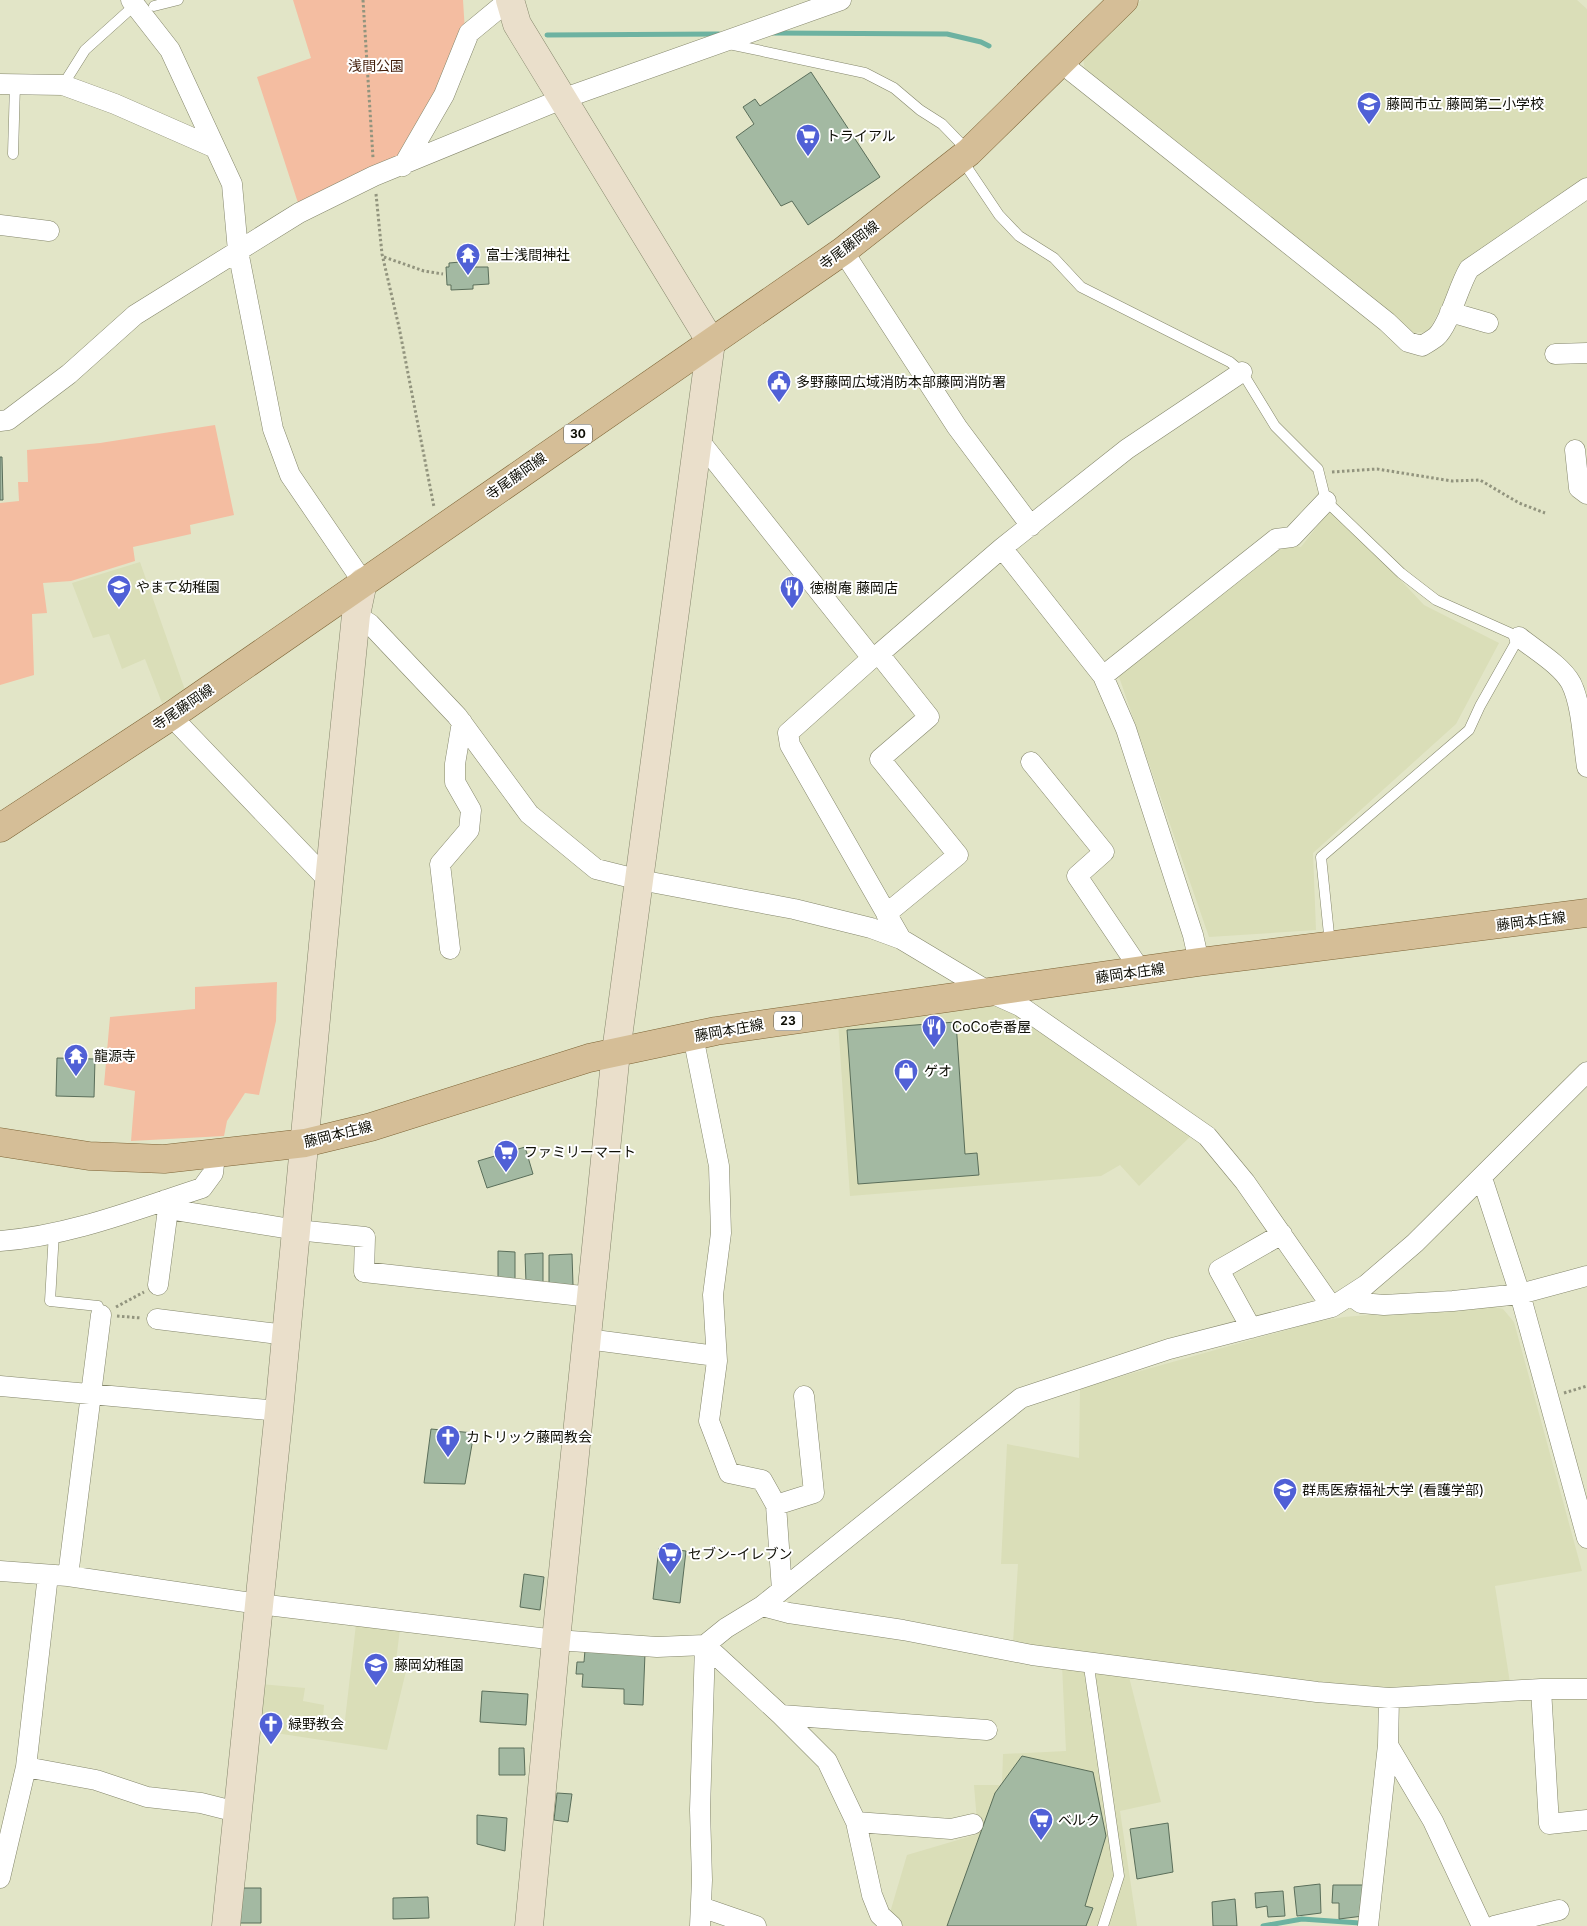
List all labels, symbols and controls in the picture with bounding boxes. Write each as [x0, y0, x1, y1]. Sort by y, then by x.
park label: 浅間公園 [348, 57, 404, 74]
school or university icon: 藤岡市立 藤岡第二小学校 [1356, 91, 1382, 125]
place label: 藤岡市立 藤岡第二小学校 [1386, 95, 1544, 112]
supermarket icon: トライアル [795, 123, 821, 157]
place label: トライアル [826, 127, 896, 144]
street label: 寺尾藤岡線 [816, 217, 882, 272]
temple icon: 富士浅間神社 [455, 242, 481, 276]
place label: 富士浅間神社 [486, 246, 570, 263]
public building icon: 多野藤岡広域消防本部藤岡消防署 [766, 369, 792, 403]
place label: 多野藤岡広域消防本部藤岡消防署 [796, 373, 1006, 390]
road number: 30 [564, 424, 592, 444]
street label: 寺尾藤岡線 [482, 449, 549, 503]
school or university icon: やまて幼稚園 [106, 574, 132, 608]
restaurant icon: 徳樹庵 藤岡店 [779, 575, 805, 609]
place label: やまて幼稚園 [136, 578, 220, 595]
place label: 徳樹庵 藤岡店 [810, 579, 898, 596]
street label: 寺尾藤岡線 [149, 680, 216, 733]
street label: 藤岡本庄線 [1495, 908, 1567, 933]
street label: 藤岡本庄線 [1094, 959, 1166, 986]
road number: 23 [774, 1011, 802, 1030]
restaurant icon: CoCo壱番屋 [921, 1014, 947, 1048]
street label: 藤岡本庄線 [693, 1015, 765, 1044]
place label: CoCo壱番屋 [952, 1018, 1031, 1035]
temple icon: 龍源寺 [63, 1043, 89, 1077]
place label: 龍源寺 [94, 1047, 136, 1064]
shop icon: ゲオ [893, 1058, 919, 1092]
place label: ゲオ [924, 1062, 952, 1079]
street label: 藤岡本庄線 [302, 1117, 374, 1150]
supermarket icon: ファミリーマート [493, 1139, 519, 1173]
place label: ファミリーマート [524, 1143, 636, 1160]
church icon: カトリック藤岡教会 [435, 1424, 461, 1458]
place label: カトリック藤岡教会 [466, 1428, 592, 1445]
school or university icon: 群馬医療福祉大学 (看護学部) [1272, 1477, 1298, 1511]
place label: 群馬医療福祉大学 (看護学部) [1302, 1481, 1484, 1498]
supermarket icon: セブン-イレブン [657, 1541, 683, 1575]
place label: セブン-イレブン [688, 1545, 792, 1562]
school or university icon: 藤岡幼稚園 [363, 1652, 389, 1686]
place label: 藤岡幼稚園 [394, 1656, 464, 1673]
church icon: 緑野教会 [258, 1711, 284, 1745]
place label: 緑野教会 [288, 1715, 344, 1732]
supermarket icon: ベルク [1028, 1807, 1054, 1841]
place label: ベルク [1058, 1811, 1100, 1828]

